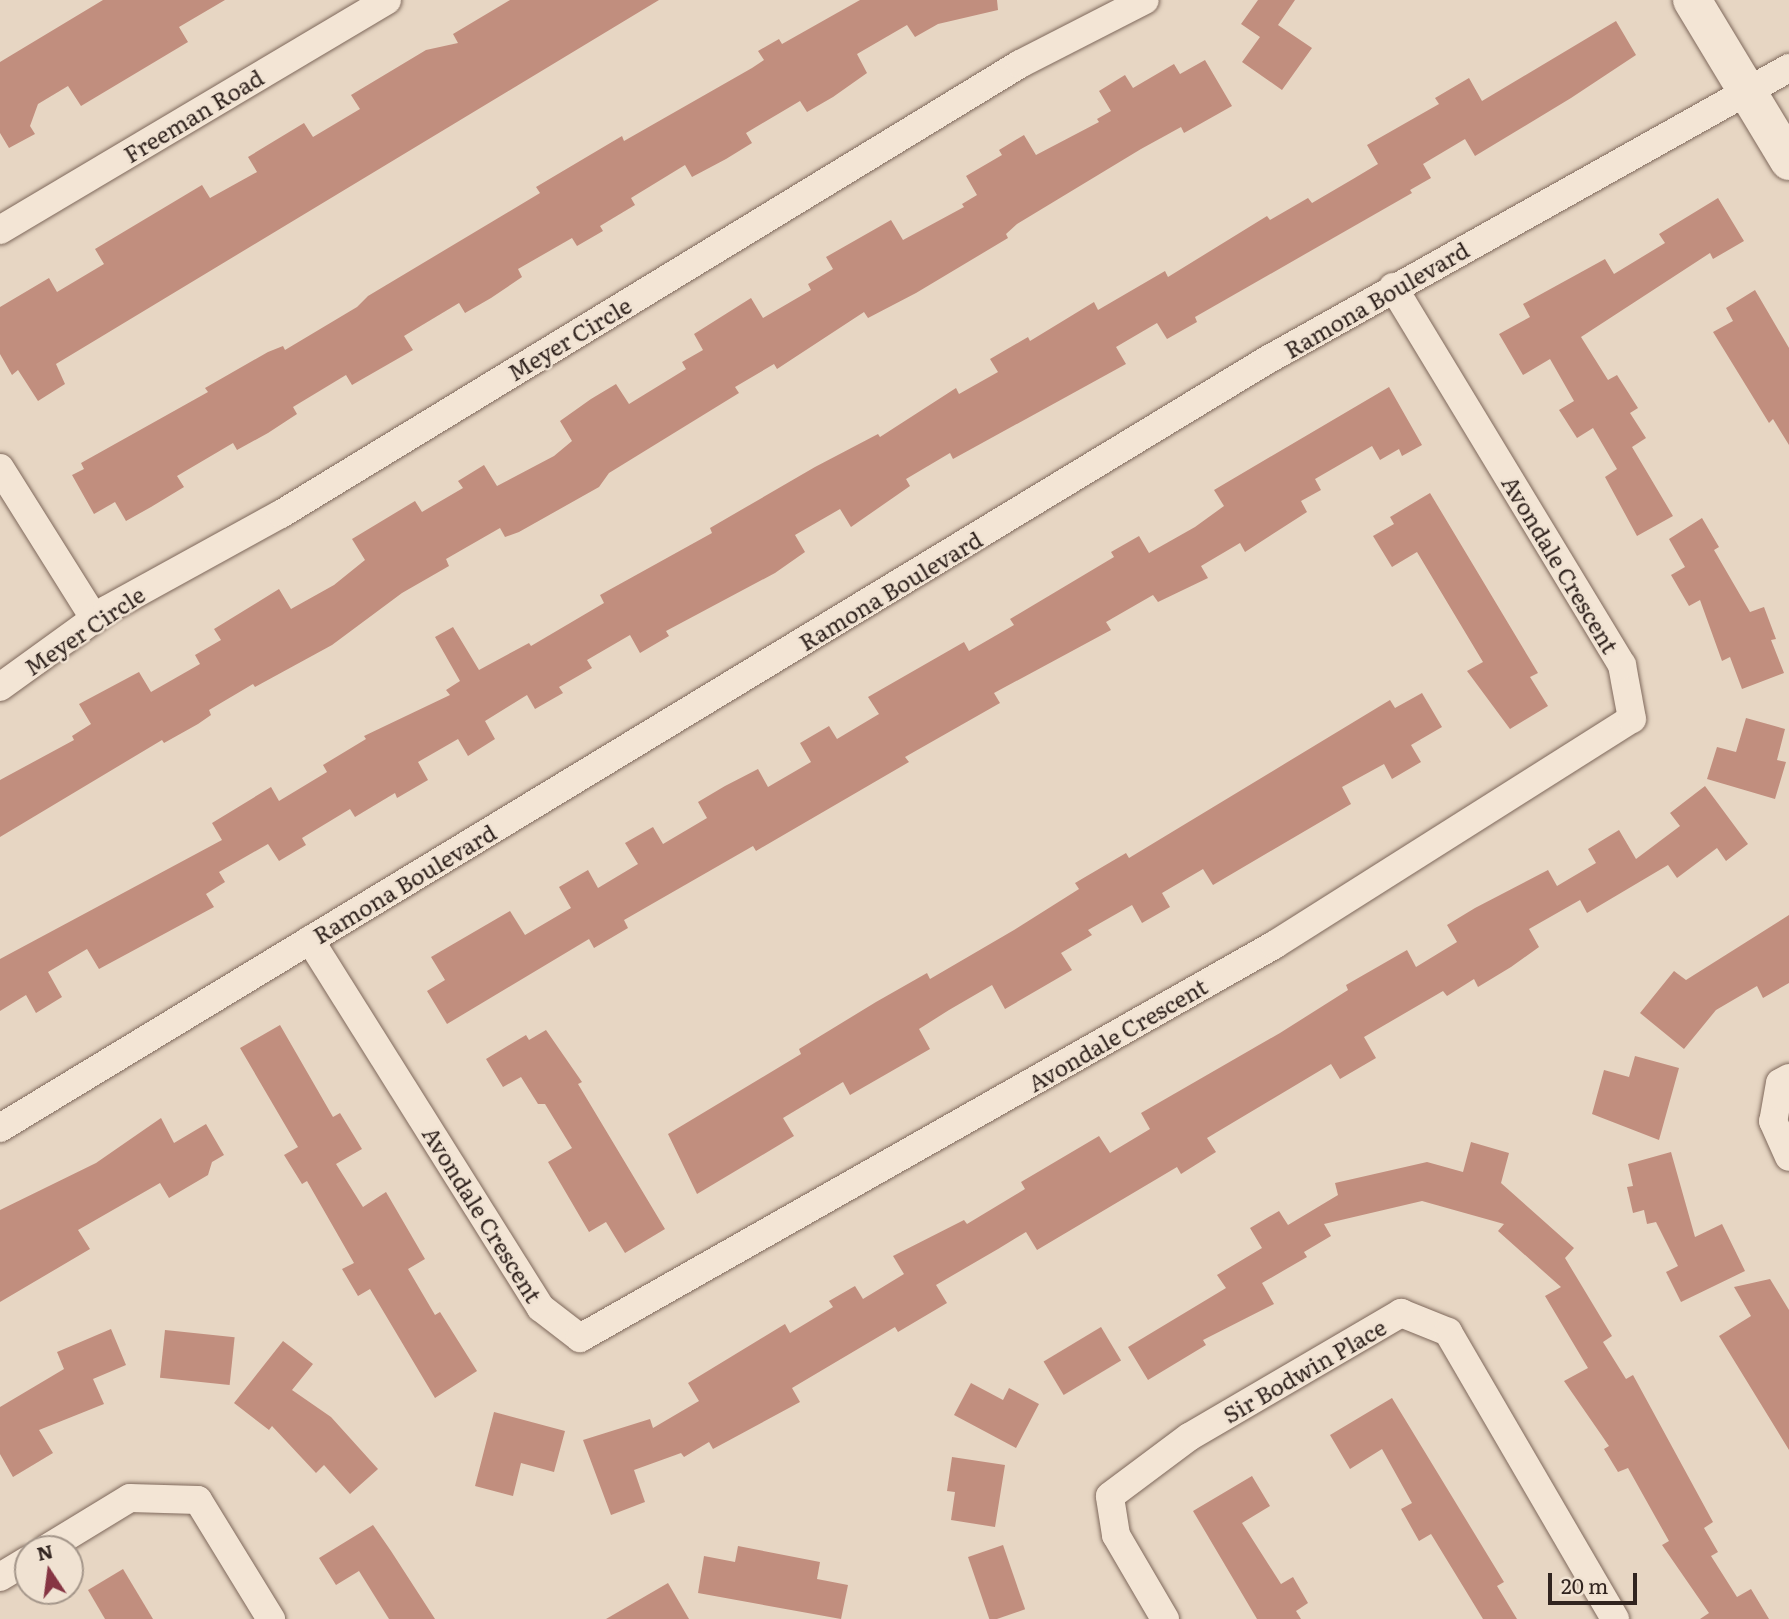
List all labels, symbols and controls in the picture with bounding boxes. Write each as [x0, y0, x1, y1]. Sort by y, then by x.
street label: Freeman Road [118, 62, 268, 168]
street label: Ramona Boulevard [1279, 235, 1473, 363]
street label: Meyer Circle [502, 290, 636, 386]
street label: Avondale Crescent [1497, 470, 1625, 658]
street label: Ramona Boulevard [794, 524, 986, 656]
street label: Meyer Circle [19, 580, 149, 680]
street label: Ramona Boulevard [308, 817, 500, 949]
street label: Avondale Crescent [1022, 971, 1212, 1097]
street label: Avondale Crescent [418, 1121, 548, 1307]
street label: Sir Bodwin Place [1218, 1312, 1390, 1428]
north arrow [14, 1535, 84, 1605]
text: N [34, 1536, 56, 1567]
scale bar [1551, 1560, 1640, 1604]
text: 20 m [1561, 1569, 1608, 1600]

